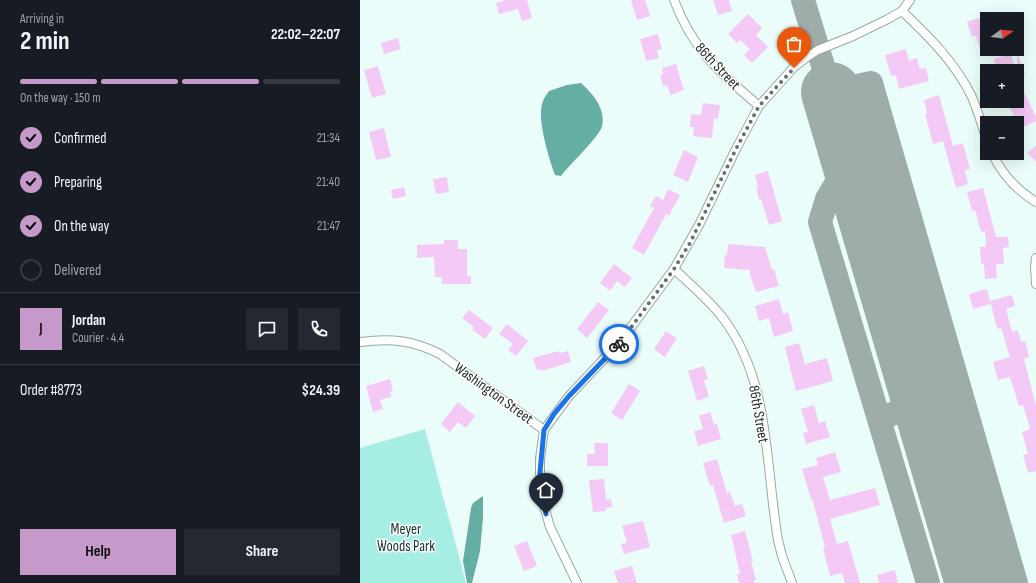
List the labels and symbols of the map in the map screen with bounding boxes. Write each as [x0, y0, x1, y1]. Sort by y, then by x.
north arrow [980, 12, 1024, 56]
pin [777, 27, 811, 68]
street label: 86th Street [691, 39, 745, 94]
courier [599, 324, 639, 364]
street label: Washington Street [450, 358, 537, 429]
street label: 86th Street [744, 384, 773, 445]
pin [529, 473, 563, 514]
park label: Meyer Woods Park [377, 520, 435, 556]

